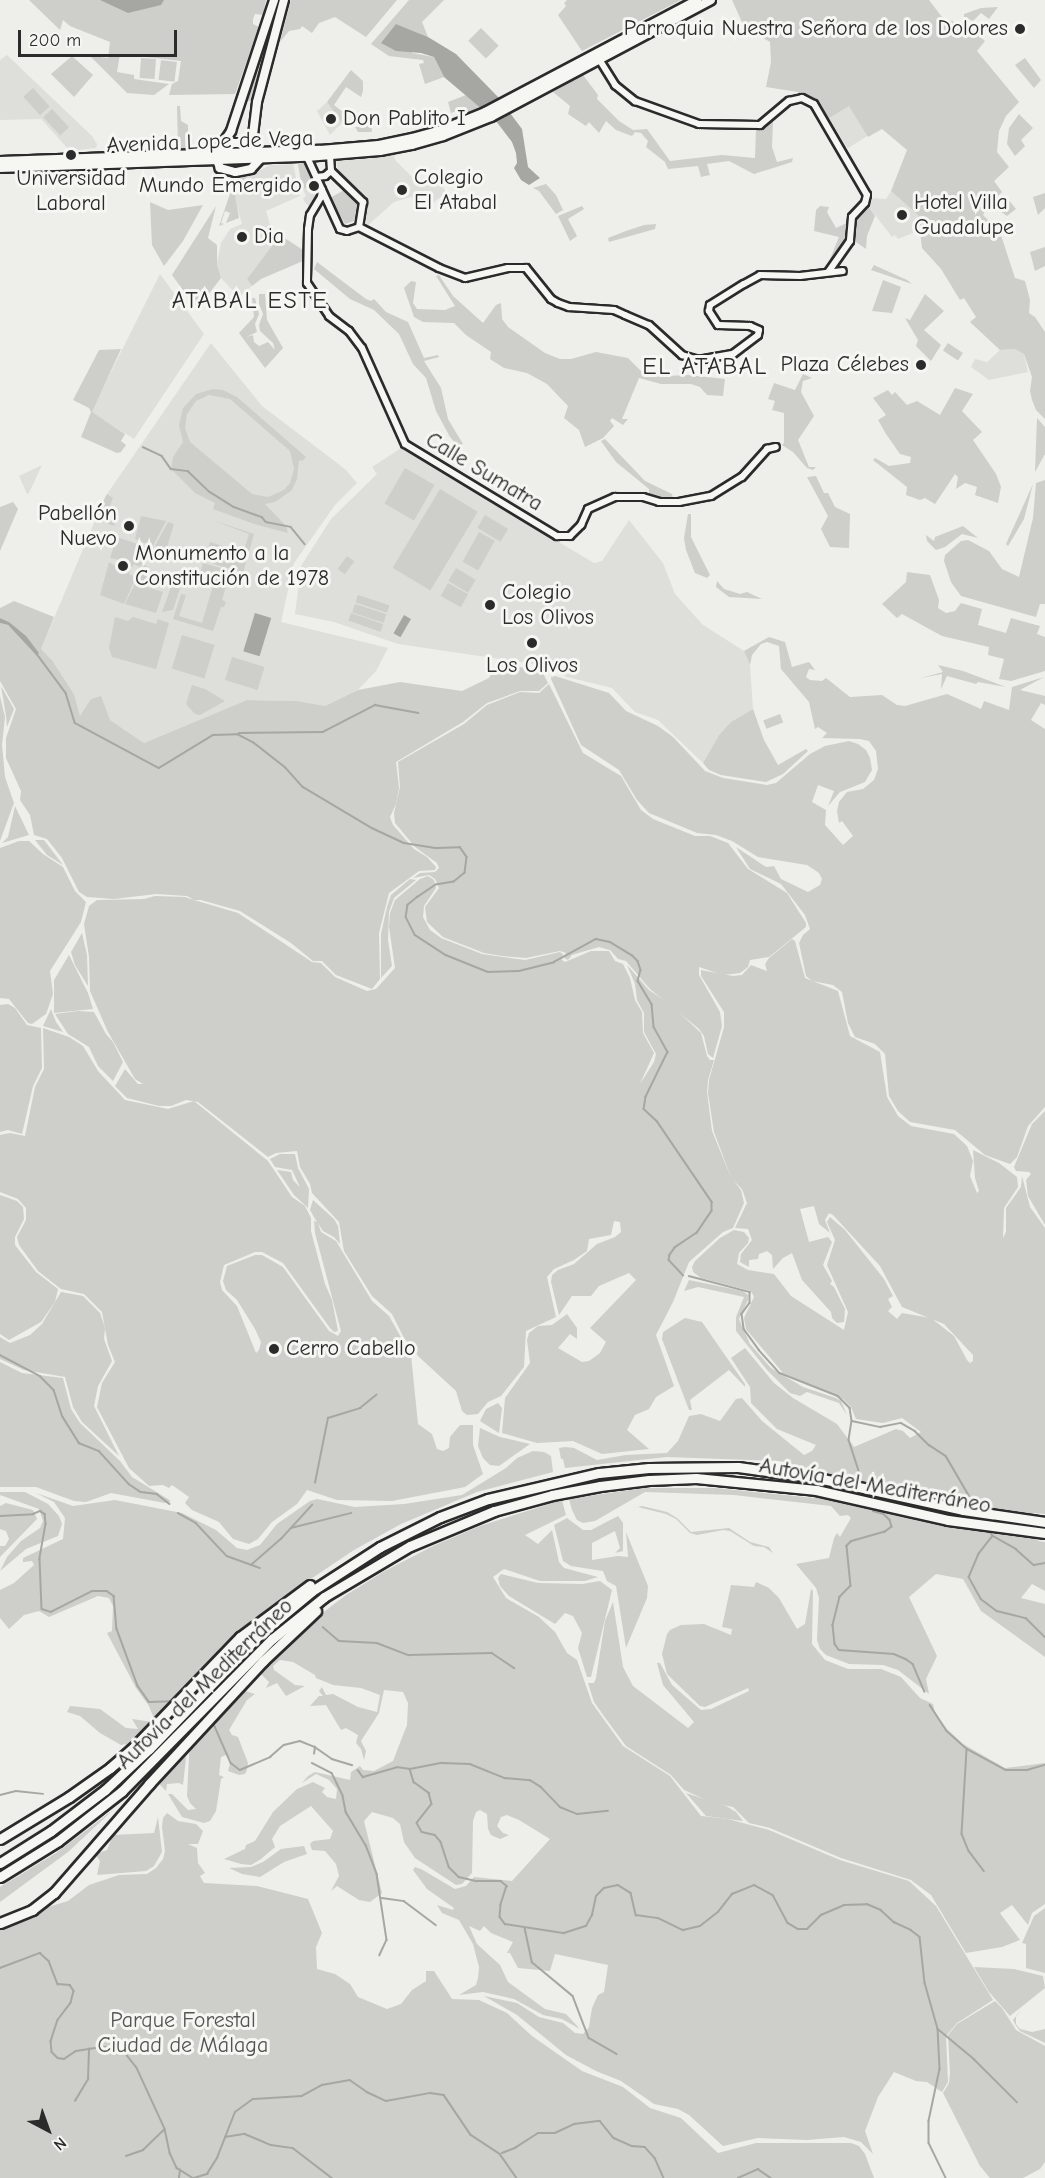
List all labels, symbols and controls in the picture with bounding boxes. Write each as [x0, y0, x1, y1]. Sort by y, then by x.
place label: Parroquia Nuestra Señora de los Dolores [624, 16, 1008, 42]
scale bar [21, 18, 180, 56]
marker: Parroquia Nuestra Señora de los Dolores [1013, 22, 1027, 36]
text: 200 m [29, 30, 81, 51]
place label: Don Pablito I [343, 106, 466, 132]
marker: Don Pablito I [324, 112, 338, 126]
street label: Avenida Lope de Vega [106, 125, 314, 159]
marker: Universidad Laboral [64, 148, 78, 162]
place label: Colegio El Atabal [414, 164, 497, 216]
place label: Universidad Laboral [16, 165, 126, 216]
place label: Mundo Emergido [139, 173, 302, 199]
marker: Mundo Emergido [307, 179, 321, 193]
marker: Colegio El Atabal [395, 183, 409, 197]
place label: Hotel Villa Guadalupe [914, 189, 1014, 240]
marker: Hotel Villa Guadalupe [895, 208, 909, 222]
place label: Dia [254, 224, 284, 250]
marker: Dia [235, 230, 249, 244]
district label: ATABAL ESTE [172, 287, 328, 315]
place label: Plaza Célebes [780, 352, 909, 378]
district label: EL ATABAL [642, 353, 768, 381]
marker: Plaza Célebes [914, 358, 928, 372]
street label: Calle Sumatra [421, 427, 547, 517]
place label: Pabellón Nuevo [38, 500, 117, 552]
marker: Pabellón Nuevo [122, 519, 136, 533]
place label: Monumento a la Constitución de 1978 [135, 540, 329, 592]
marker: Monumento a la Constitución de 1978 [116, 559, 130, 573]
place label: Colegio Los Olivos [502, 579, 594, 630]
marker: Colegio Los Olivos [483, 598, 497, 612]
marker: Los Olivos [525, 636, 539, 650]
place label: Los Olivos [486, 653, 578, 679]
place label: Cerro Cabello [286, 1336, 416, 1362]
marker: Cerro Cabello [267, 1342, 281, 1356]
street label: Autovía del Mediterráneo [757, 1453, 993, 1519]
street label: Autovía del Mediterráneo [111, 1593, 299, 1775]
park label: Parque Forestal Ciudad de Málaga [98, 2007, 268, 2058]
north arrow [18, 2100, 78, 2160]
text: N [50, 2133, 70, 2154]

